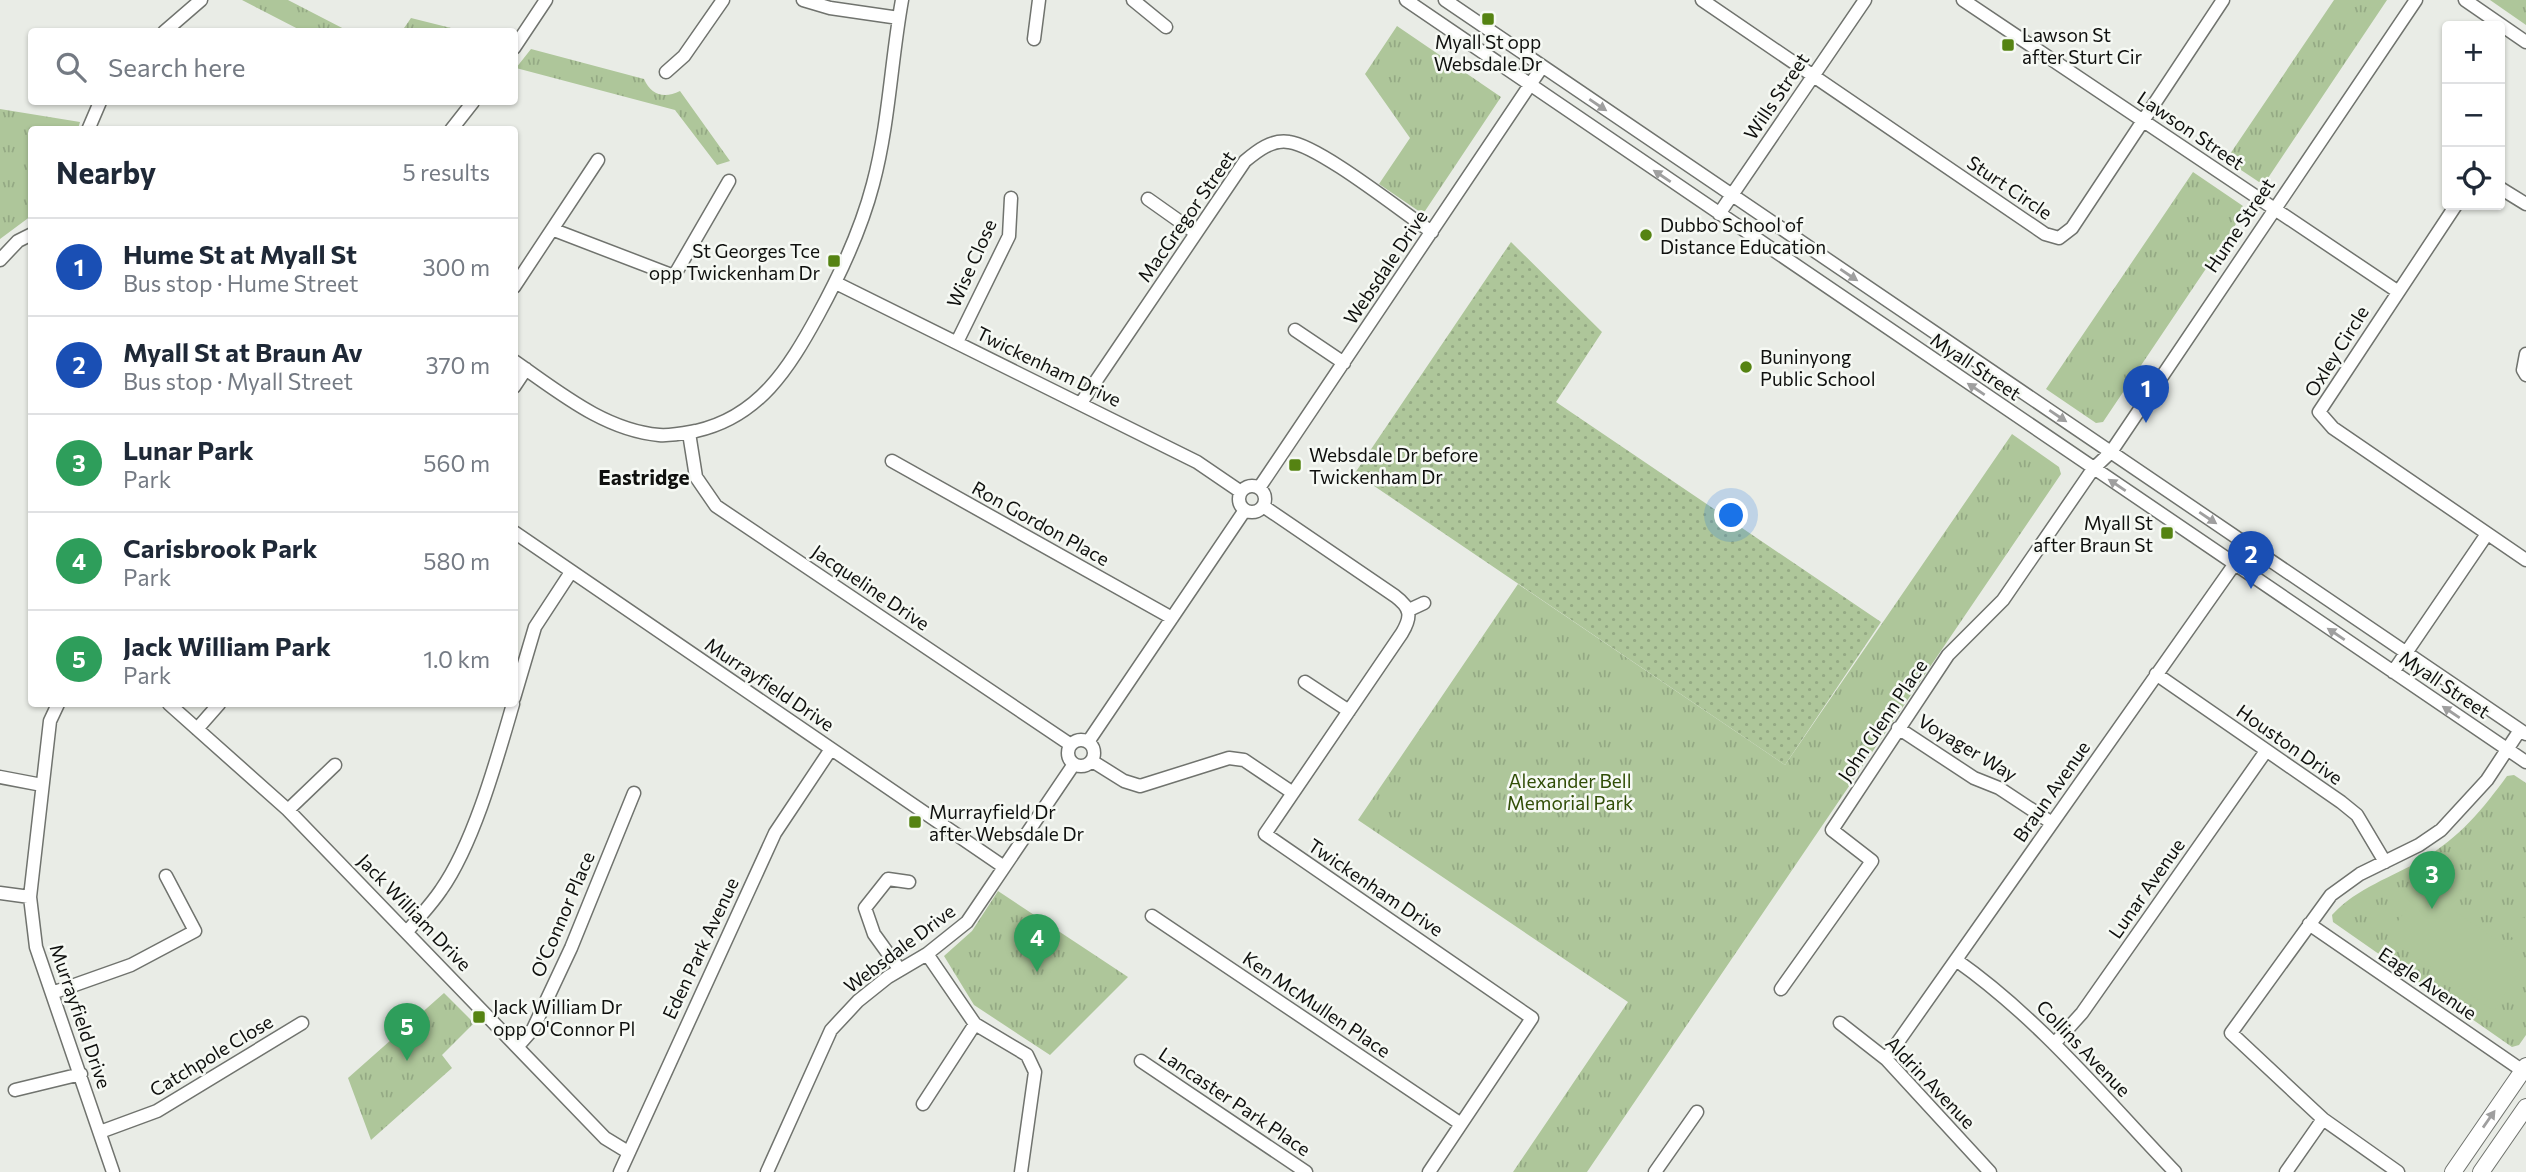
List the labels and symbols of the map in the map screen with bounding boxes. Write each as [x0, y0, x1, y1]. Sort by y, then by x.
marker: Myall St opp Websdale Dr [1480, 11, 1496, 27]
place label: Lawson St after Sturt Cir [2022, 23, 2143, 68]
place label: Myall St opp Websdale Dr [1434, 30, 1543, 75]
marker: Lawson St after Sturt Cir [2000, 37, 2016, 53]
street label: Wills Street [1739, 48, 1814, 144]
street label: Lawson Street [2133, 86, 2249, 174]
one-way arrow [1589, 99, 1608, 112]
street label: MacGregor Street [1132, 146, 1240, 286]
street label: Sturt Circle [1963, 150, 2057, 224]
one-way arrow [1653, 170, 1672, 183]
street label: Hume Street [2199, 173, 2279, 277]
street label: Websdale Drive [1338, 205, 1432, 329]
place label: Dubbo School of Distance Education [1660, 213, 1826, 258]
street label: Wise Close [941, 215, 1001, 311]
marker: Dubbo School of Distance Education [1638, 227, 1654, 243]
place label: St Georges Tce opp Twickenham Dr [649, 239, 820, 284]
marker: St Georges Tce opp Twickenham Dr [826, 253, 842, 269]
one-way arrow [1840, 268, 1858, 282]
street label: Oxley Circle [2299, 301, 2373, 401]
street label: Twickenham Drive [973, 321, 1125, 411]
street label: Myall Street [1926, 327, 2026, 405]
place label: Buninyong Public School [1760, 345, 1875, 390]
marker: Buninyong Public School [1738, 359, 1754, 375]
pin: 1 [2123, 365, 2169, 423]
one-way arrow [1967, 382, 1985, 396]
one-way arrow [2049, 409, 2067, 423]
place label: Websdale Dr before Twickenham Dr [1309, 443, 1478, 488]
marker: Websdale Dr before Twickenham Dr [1287, 457, 1303, 473]
district label: Eastridge [598, 464, 690, 489]
street label: Ron Gordon Place [968, 476, 1114, 570]
one-way arrow [2107, 479, 2126, 492]
your location [1714, 498, 1748, 532]
place label: Myall St after Braun St [2033, 511, 2153, 556]
one-way arrow [2199, 511, 2217, 525]
marker: Myall St after Braun St [2159, 525, 2175, 541]
pin: 2 [2228, 531, 2274, 589]
street label: Jacqueline Drive [808, 539, 934, 635]
one-way arrow [2327, 627, 2345, 641]
street label: Murrayfield Drive [701, 632, 839, 736]
street label: Myall Street [2395, 645, 2495, 723]
street label: John Glenn Place [1833, 654, 1931, 786]
street label: Houston Drive [2233, 699, 2347, 789]
one-way arrow [2441, 705, 2461, 718]
street label: Voyager Way [1914, 708, 2022, 786]
street label: Braun Avenue [2008, 736, 2094, 846]
park label: Alexander Bell Memorial Park [1507, 769, 1633, 814]
place label: Murrayfield Dr after Websdale Dr [929, 800, 1085, 845]
marker: Murrayfield Dr after Websdale Dr [907, 814, 923, 830]
street label: Twickenham Drive [1304, 833, 1448, 941]
street label: Lunar Avenue [2103, 834, 2189, 942]
street label: O'Connor Place [525, 848, 599, 980]
street label: Jack William Drive [353, 849, 477, 975]
pin: 3 [2409, 851, 2455, 909]
street label: Eden Park Avenue [657, 874, 743, 1022]
street label: Websdale Drive [839, 899, 959, 997]
pin: 4 [1014, 914, 1060, 972]
street label: Murrayfield Drive [46, 941, 116, 1091]
street label: Eagle Avenue [2375, 942, 2481, 1024]
street label: Ken McMullen Place [1239, 946, 1395, 1062]
place label: Jack William Dr opp O'Connor Pl [493, 995, 635, 1040]
street label: Collins Avenue [2032, 995, 2136, 1101]
pin: 5 [384, 1003, 430, 1061]
street label: Catchpole Close [145, 1009, 277, 1101]
marker: Jack William Dr opp O'Connor Pl [471, 1009, 487, 1025]
street label: Aldrin Avenue [1881, 1031, 1981, 1133]
street label: Lancaster Park Place [1155, 1042, 1315, 1160]
one-way arrow [2482, 1110, 2496, 1128]

